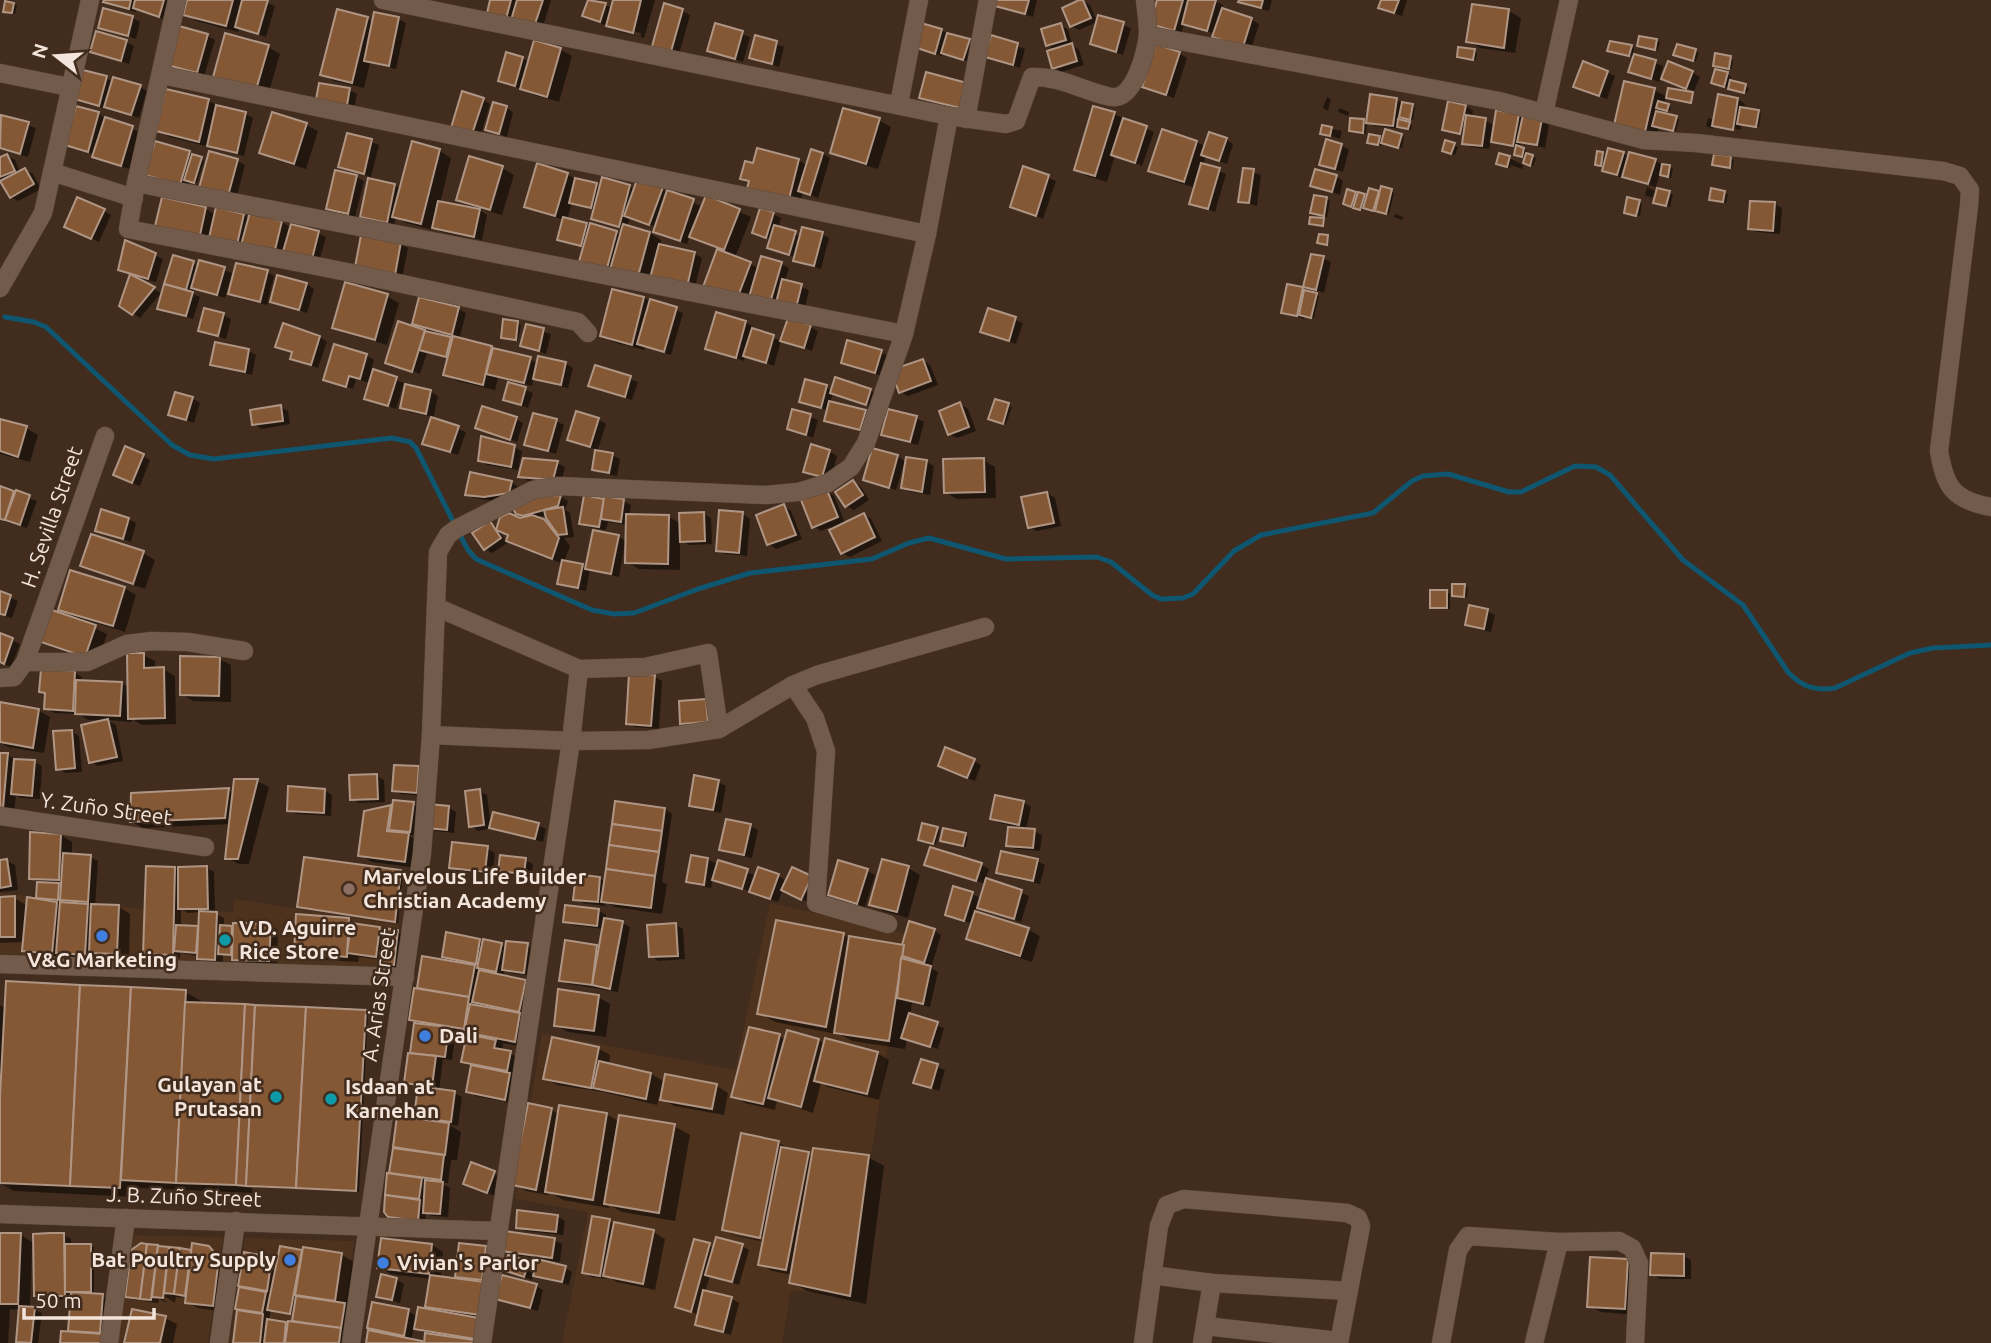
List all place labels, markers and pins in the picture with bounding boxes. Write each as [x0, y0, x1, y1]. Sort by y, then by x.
place label: Marvelous Life Builder Christian Academy [363, 864, 587, 912]
marker: Marvelous Life Builder Christian Academy [341, 881, 357, 897]
place label: V.D. Aguirre Rice Store [239, 915, 356, 963]
marker: V&G Marketing [94, 928, 110, 944]
marker: V.D. Aguirre Rice Store [217, 932, 233, 948]
place label: V&G Marketing [27, 947, 177, 971]
place label: Dali [439, 1023, 478, 1047]
marker: Dali [417, 1028, 433, 1044]
place label: Gulayan at Prutasan [157, 1072, 262, 1120]
place label: Isdaan at Karnehan [345, 1074, 439, 1122]
marker: Gulayan at Prutasan [268, 1089, 284, 1105]
marker: Isdaan at Karnehan [323, 1091, 339, 1107]
place label: Bat Poultry Supply [91, 1247, 276, 1271]
place label: Vivian's Parlor [397, 1250, 539, 1274]
marker: Bat Poultry Supply [282, 1252, 298, 1268]
marker: Vivian's Parlor [375, 1255, 391, 1271]

